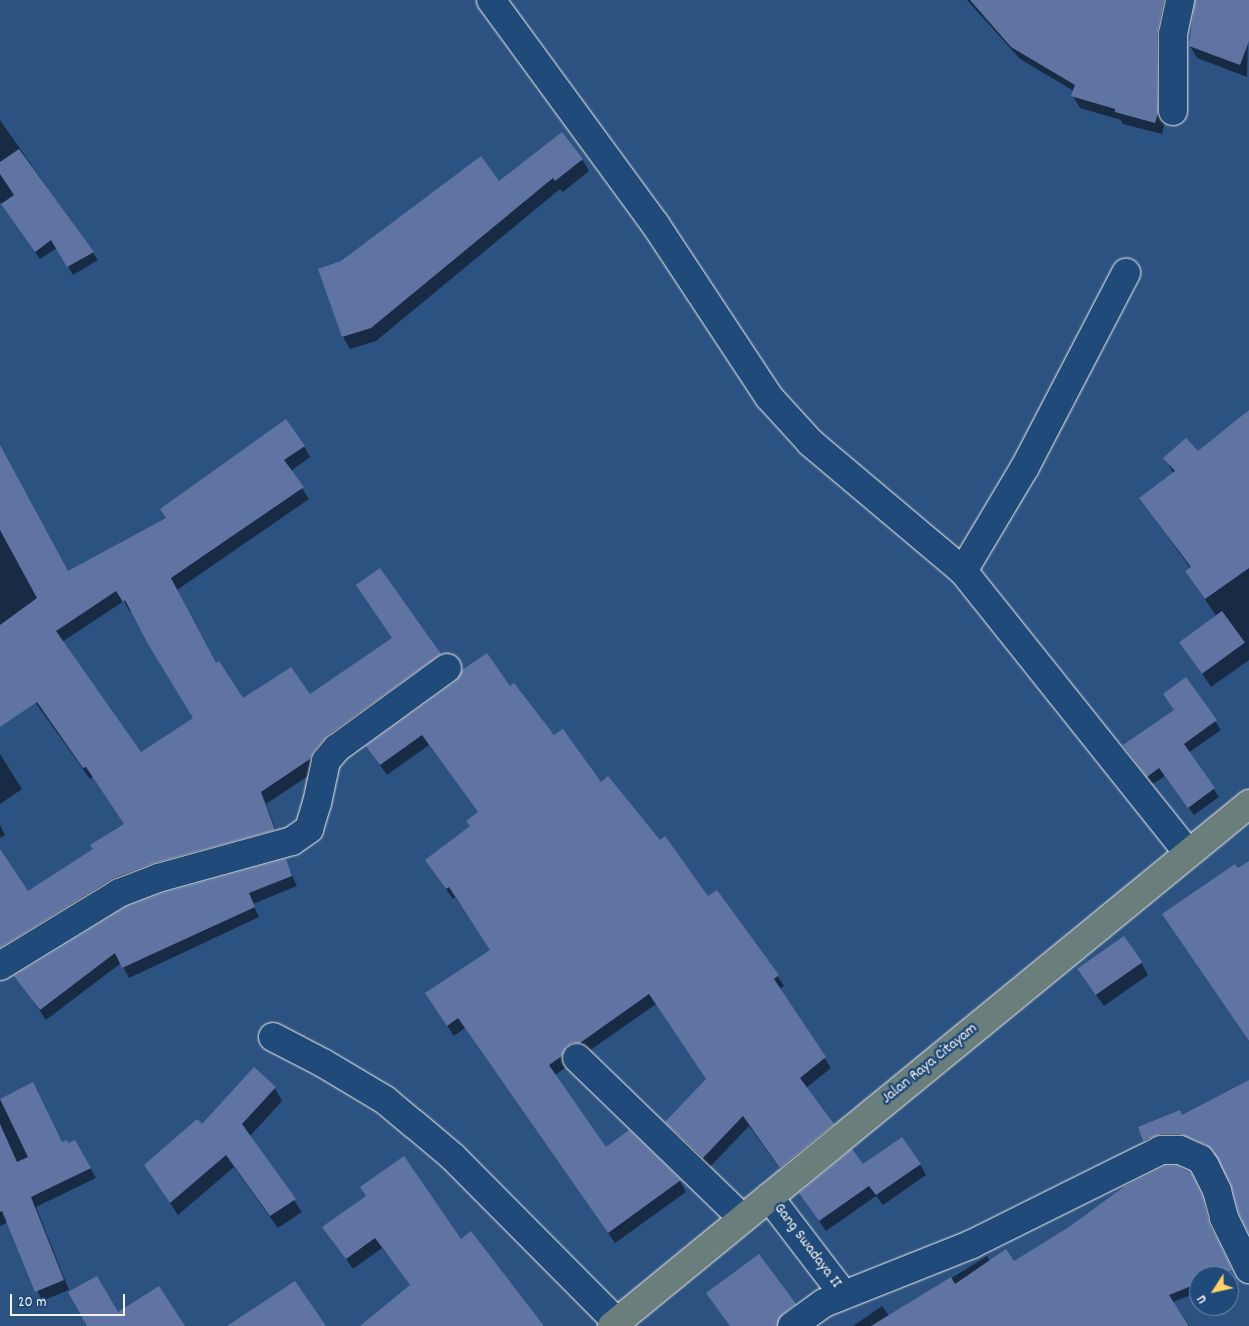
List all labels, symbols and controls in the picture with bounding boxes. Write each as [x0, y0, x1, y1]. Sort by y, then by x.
street label: Jalan Raya Citayam [878, 1019, 982, 1109]
street label: Gang Swadaya II [769, 1200, 845, 1292]
north arrow [1189, 1266, 1239, 1316]
scale bar [12, 1284, 128, 1316]
text: U [1192, 1291, 1213, 1308]
text: 20 m [18, 1292, 46, 1314]

